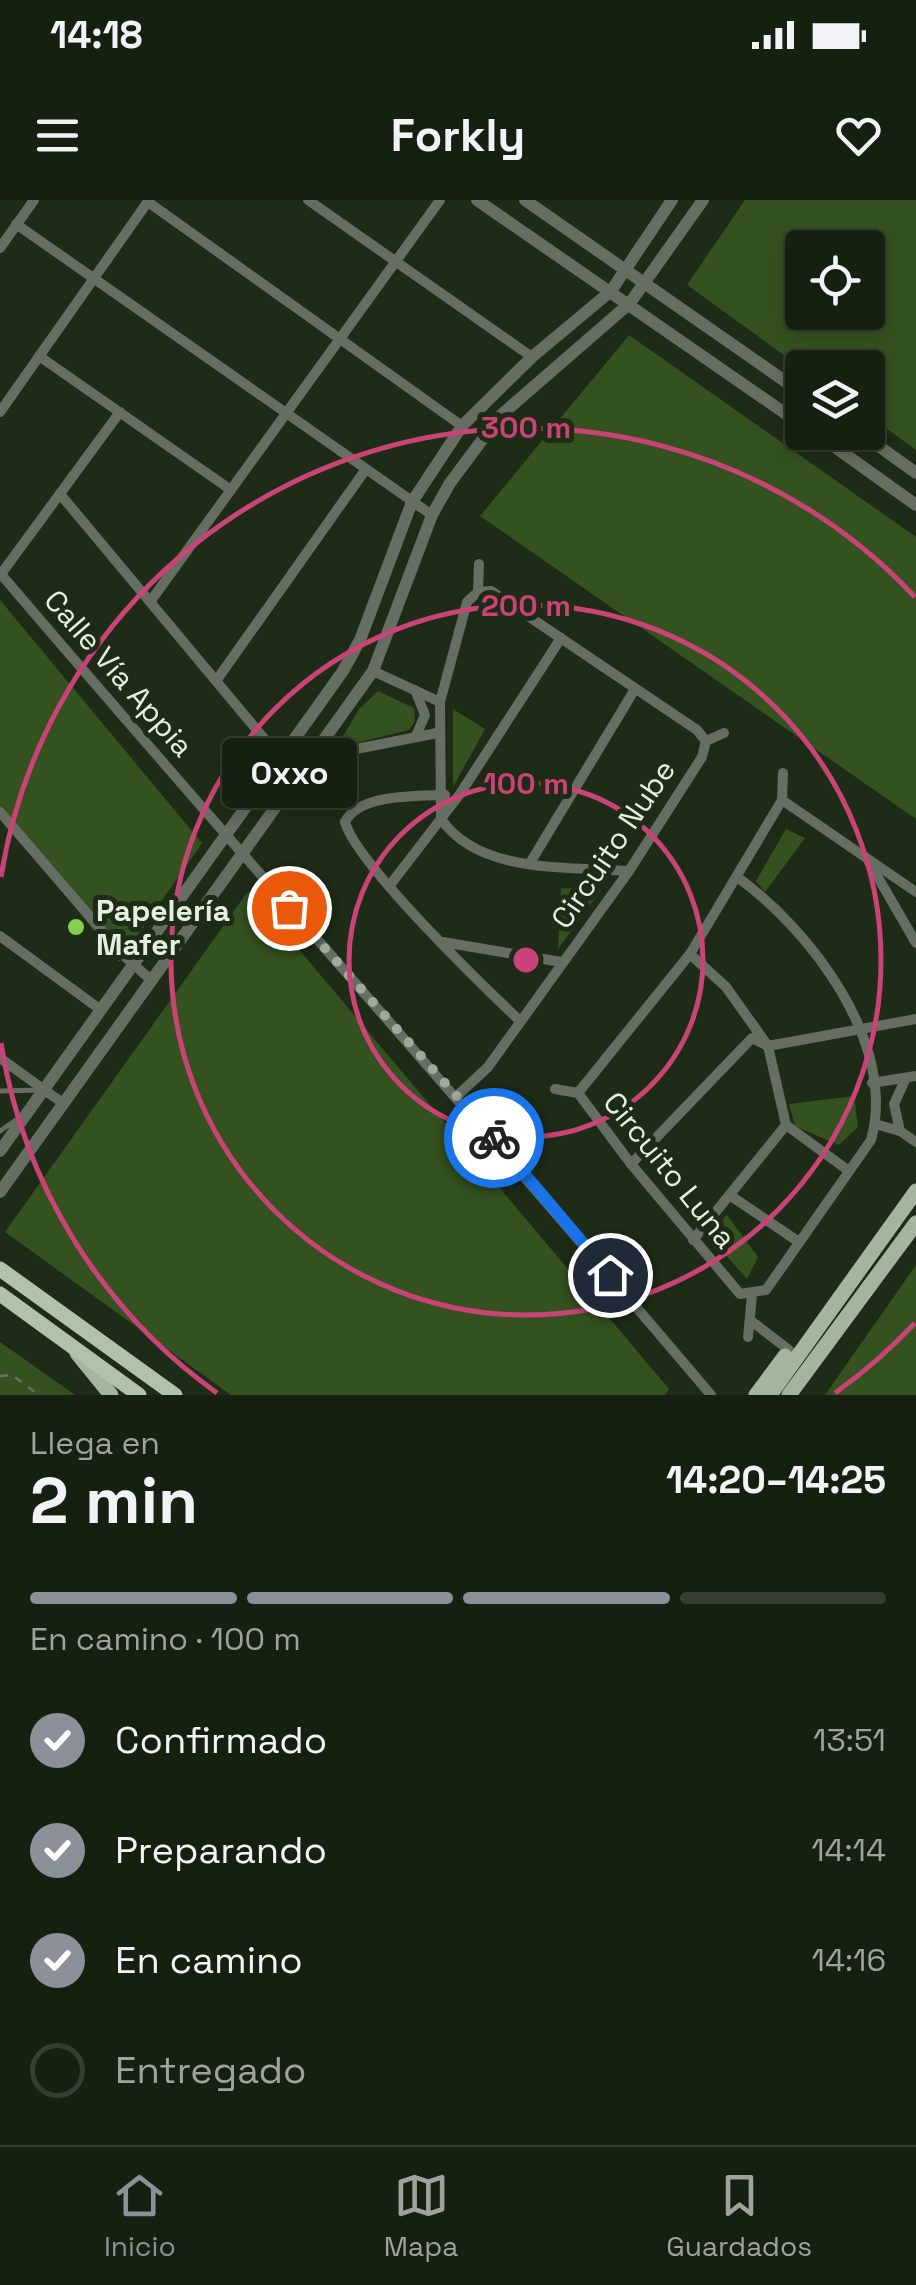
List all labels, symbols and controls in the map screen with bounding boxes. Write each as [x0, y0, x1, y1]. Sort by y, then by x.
text: 14:18 [50, 11, 143, 59]
text: Forkly [391, 107, 525, 164]
icon: menu [30, 108, 85, 163]
icon: heart [831, 108, 886, 163]
map controls [785, 230, 885, 450]
button: locate [785, 230, 885, 330]
button: layers [785, 350, 885, 450]
text: 300 m [481, 408, 571, 447]
street label: Calle Vía Appia [36, 581, 202, 765]
text: 200 m [481, 586, 571, 625]
callout: Oxxo [222, 738, 356, 808]
street label: Circuito Nube [542, 752, 684, 936]
text: Oxxo [250, 753, 329, 793]
text: 100 m [483, 764, 569, 803]
pin [247, 866, 332, 951]
icon: bag [262, 881, 317, 936]
place label: Papelería Mafer [96, 891, 230, 964]
marker: Papelería Mafer [65, 916, 87, 938]
centre of rings [508, 942, 544, 978]
street label: Circuito Luna [595, 1084, 745, 1256]
courier [444, 1088, 544, 1188]
icon: bike [467, 1111, 522, 1166]
pin [568, 1233, 653, 1318]
icon: home [583, 1248, 638, 1303]
text: Llega en [30, 1423, 160, 1463]
text: 14:20–14:25 [666, 1456, 886, 1504]
text: 2 min [30, 1459, 198, 1542]
text: En camino · 100 m [30, 1619, 301, 1659]
icon: check [30, 1713, 85, 1768]
text: Confirmado [115, 1716, 327, 1764]
text: 13:51 [813, 1720, 886, 1760]
icon: check [30, 1823, 85, 1878]
text: Preparando [115, 1826, 327, 1874]
text: 14:14 [811, 1830, 886, 1870]
icon: check [30, 1933, 85, 1988]
text: En camino [115, 1936, 303, 1984]
text: 14:16 [812, 1940, 886, 1980]
text: Entregado [115, 2046, 306, 2094]
tab: Inicio [104, 2168, 176, 2264]
tab: Mapa [384, 2168, 458, 2264]
tab: Guardados [666, 2168, 812, 2264]

